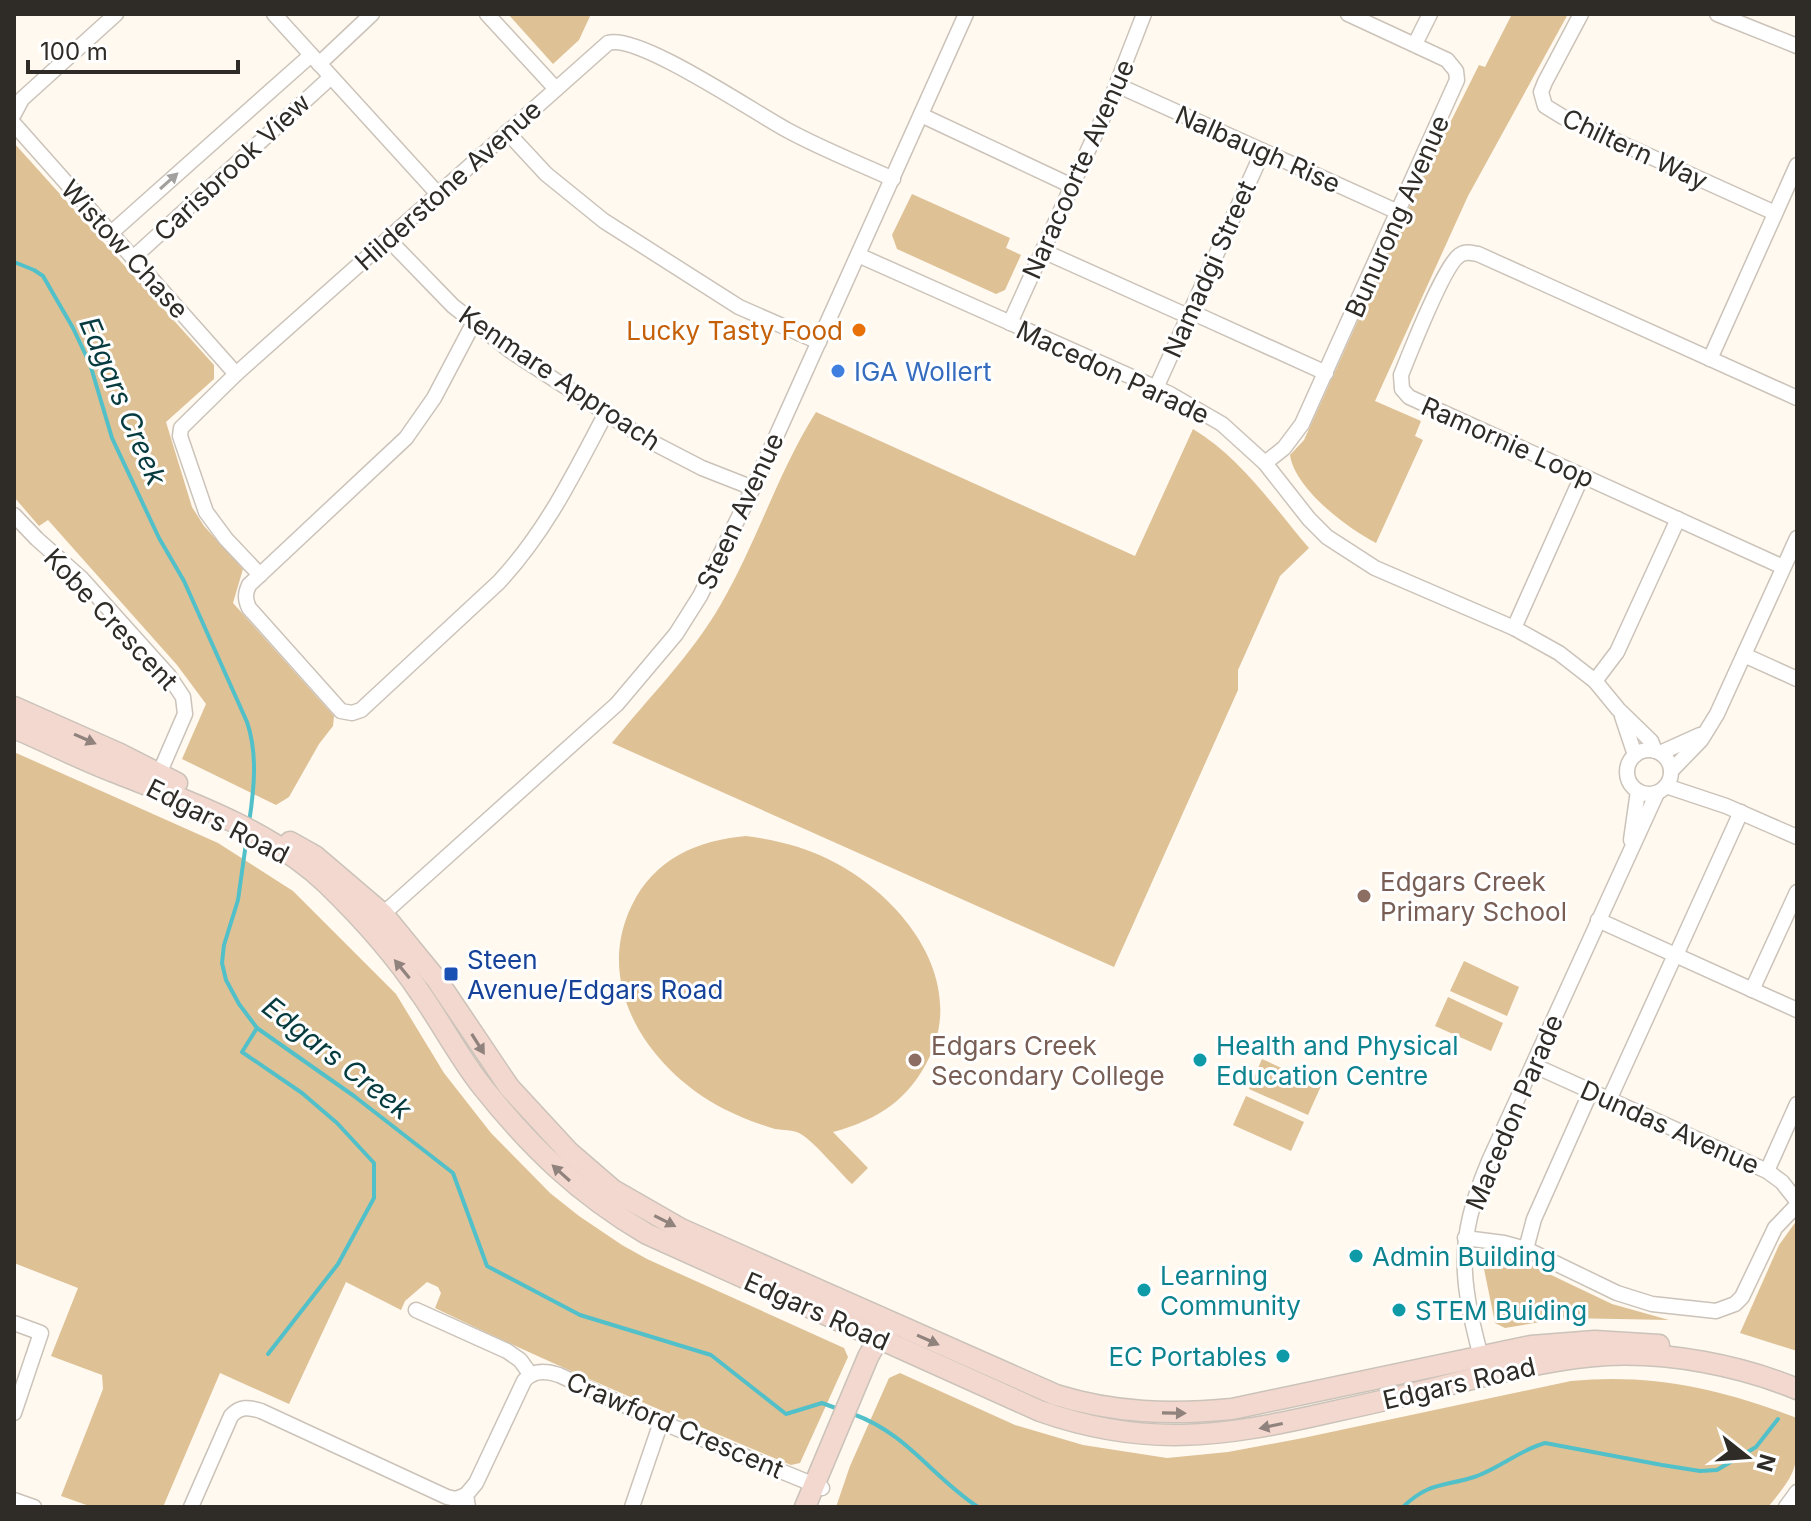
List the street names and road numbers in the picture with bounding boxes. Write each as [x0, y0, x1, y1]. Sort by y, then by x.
street label: Naracoorte Avenue [1016, 55, 1140, 283]
street label: Carisbrook View [148, 87, 316, 247]
street label: Hilderstone Avenue [349, 93, 547, 277]
street label: Nalbaugh Rise [1171, 99, 1345, 199]
street label: Chiltern Way [1557, 102, 1713, 196]
street label: Bunurong Avenue [1338, 110, 1456, 322]
street label: Wistow Chase [55, 173, 195, 325]
street label: Namadgi Street [1156, 176, 1262, 362]
street label: Kenmare Approach [454, 299, 666, 457]
street label: Macedon Parade [1012, 314, 1214, 430]
street label: Ramornie Loop [1417, 390, 1599, 494]
street label: Steen Avenue [690, 428, 790, 594]
street label: Kobe Crescent [38, 542, 184, 696]
street label: Edgars Road [142, 772, 294, 870]
street label: Macedon Parade [1459, 1010, 1569, 1214]
street label: Dundas Avenue [1576, 1074, 1764, 1180]
street label: Edgars Road [740, 1265, 894, 1357]
street label: Edgars Road [1380, 1350, 1538, 1416]
street label: Crawford Crescent [562, 1365, 788, 1485]

